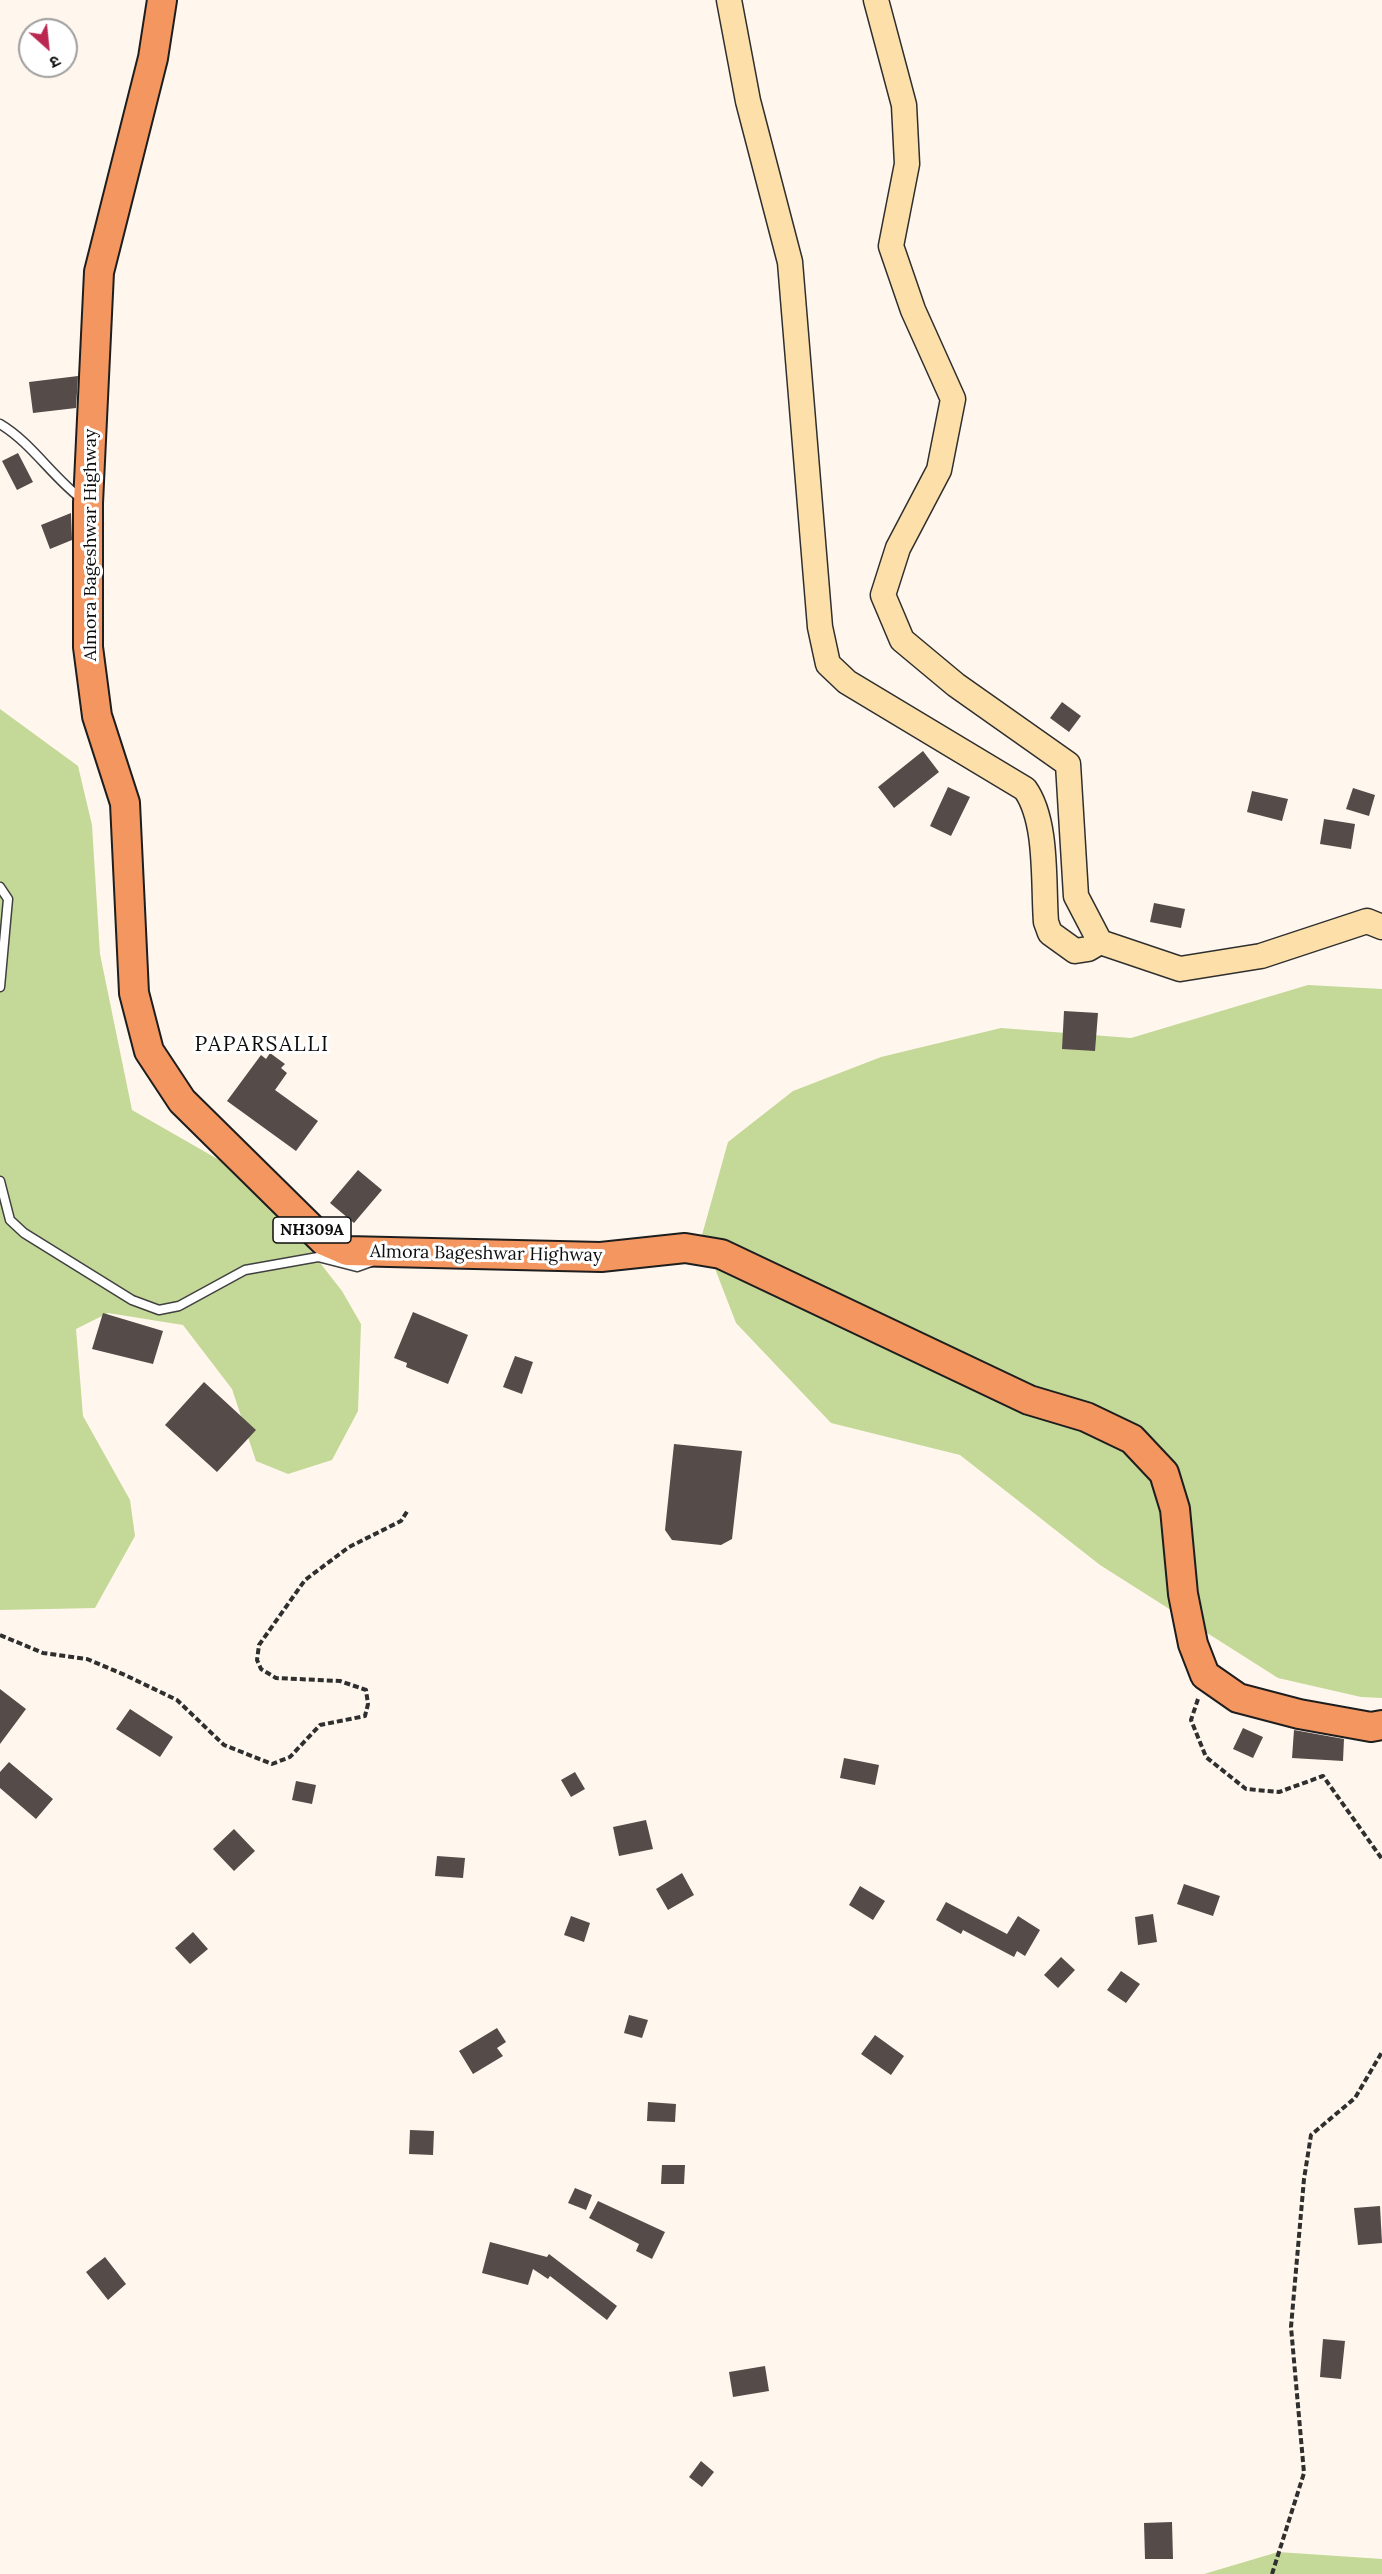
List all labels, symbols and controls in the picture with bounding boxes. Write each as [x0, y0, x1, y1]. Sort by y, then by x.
north arrow [18, 18, 78, 78]
text: उ [47, 51, 64, 73]
street label: Almora Bageshwar Highway [80, 429, 102, 661]
district label: PAPARSALLI [195, 1032, 329, 1058]
road number: NH309A [273, 1217, 351, 1243]
street label: Almora Bageshwar Highway [370, 1241, 602, 1267]

